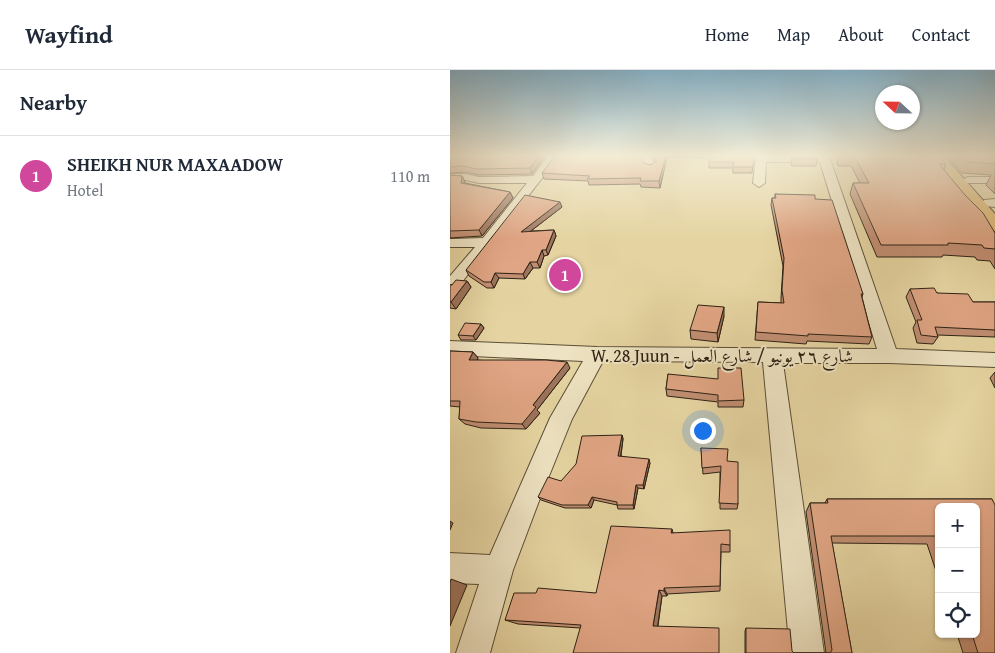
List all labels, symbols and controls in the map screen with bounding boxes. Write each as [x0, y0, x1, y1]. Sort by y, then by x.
text: Wayfind [25, 17, 113, 52]
text: Home [705, 21, 749, 48]
text: Map [777, 21, 810, 48]
text: About [838, 21, 884, 48]
text: Contact [912, 21, 970, 48]
north arrow [875, 85, 920, 130]
text: Nearby [20, 87, 87, 118]
text: SHEIKH NUR MAXAADOW [67, 150, 283, 178]
text: 1 [32, 164, 40, 188]
text: 110 m [390, 164, 430, 188]
text: Hotel [67, 178, 103, 202]
pin: 1 [549, 256, 581, 294]
street label: W. 28 Juun - شارع ٢٦ يونيو / شارع العمل [591, 342, 853, 371]
your location [690, 418, 716, 444]
map controls [935, 503, 980, 638]
button: + [935, 503, 980, 548]
button: − [935, 548, 980, 593]
button: locate [935, 593, 980, 638]

